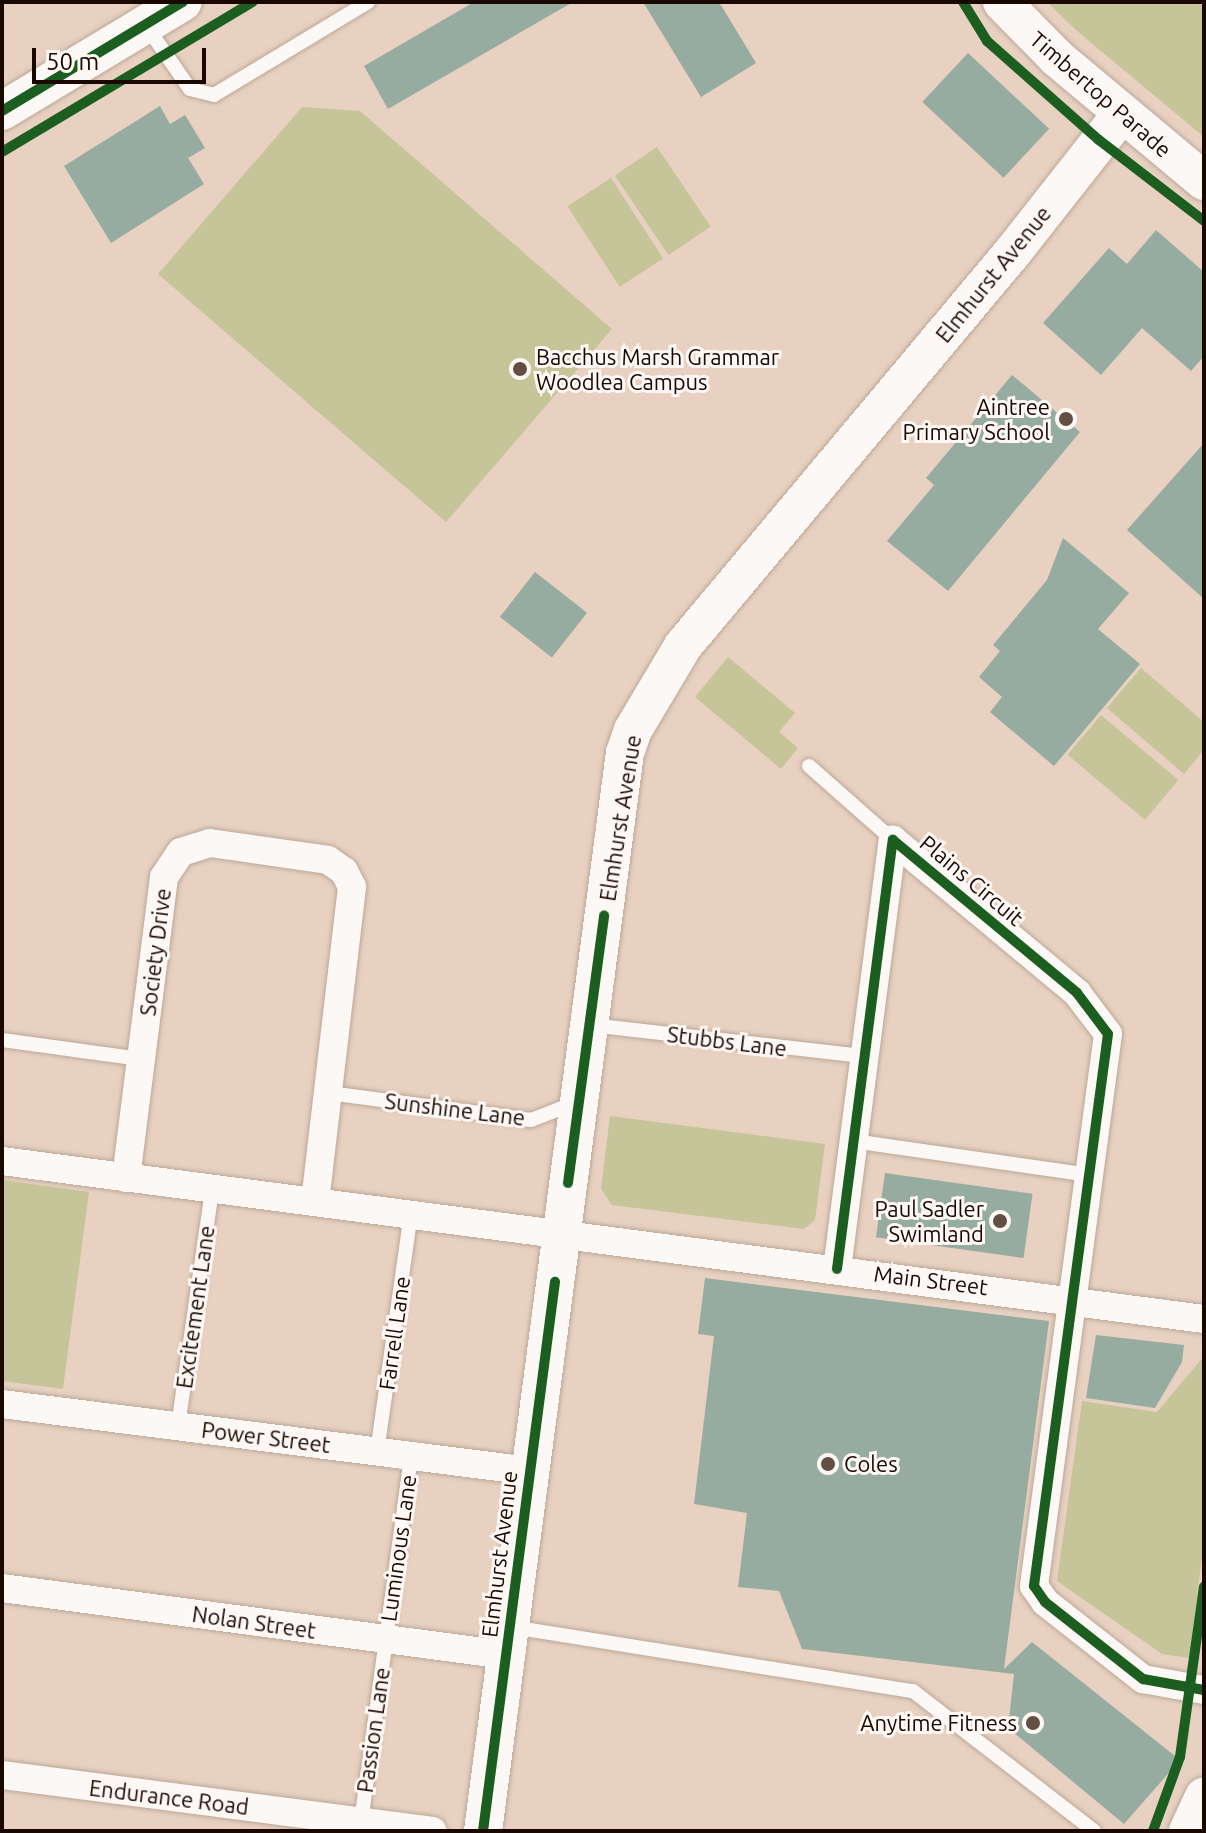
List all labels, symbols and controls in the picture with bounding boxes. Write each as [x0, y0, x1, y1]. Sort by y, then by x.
street label: Timbertop Parade [1025, 25, 1177, 163]
scale bar [36, 32, 210, 82]
text: 50 m [46, 48, 99, 75]
street label: Elmhurst Avenue [930, 200, 1056, 348]
place label: Bacchus Marsh Grammar Woodlea Campus [536, 343, 779, 394]
marker: Bacchus Marsh Grammar Woodlea Campus [511, 360, 529, 378]
place label: Aintree Primary School [903, 393, 1050, 444]
marker: Aintree Primary School [1057, 410, 1075, 428]
street label: Elmhurst Avenue [594, 733, 646, 903]
street label: Plains Circuit [915, 829, 1029, 931]
street label: Society Drive [134, 887, 176, 1017]
street label: Stubbs Lane [666, 1021, 788, 1061]
street label: Sunshine Lane [383, 1087, 527, 1131]
place label: Paul Sadler Swimland [874, 1195, 984, 1246]
marker: Paul Sadler Swimland [991, 1212, 1009, 1230]
street label: Excitement Lane [170, 1224, 220, 1390]
street label: Main Street [872, 1260, 990, 1300]
street label: Farrell Lane [373, 1274, 415, 1392]
street label: Power Street [200, 1416, 332, 1458]
place label: Coles [844, 1451, 898, 1477]
marker: Coles [819, 1455, 837, 1473]
street label: Elmhurst Avenue [476, 1469, 522, 1639]
street label: Luminous Lane [375, 1473, 421, 1623]
street label: Nolan Street [190, 1600, 318, 1644]
street label: Passion Lane [351, 1666, 395, 1794]
place label: Anytime Fitness [860, 1710, 1017, 1736]
marker: Anytime Fitness [1024, 1714, 1042, 1732]
street label: Endurance Road [88, 1774, 250, 1820]

